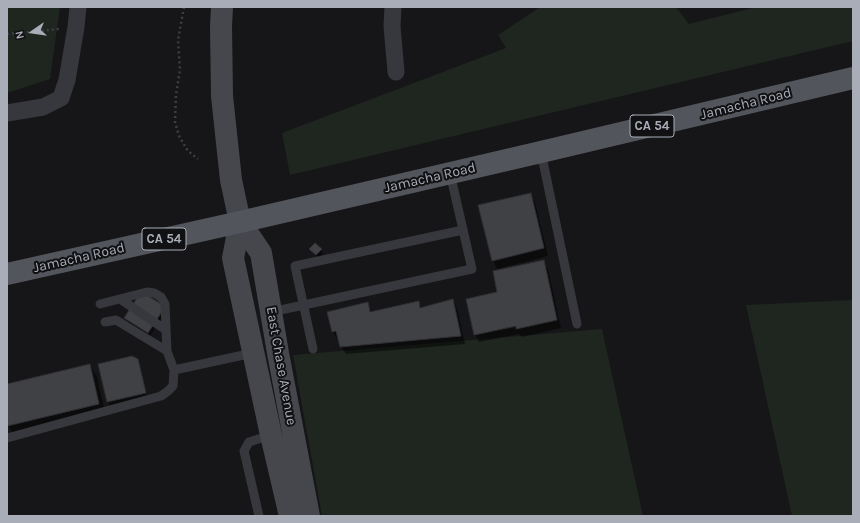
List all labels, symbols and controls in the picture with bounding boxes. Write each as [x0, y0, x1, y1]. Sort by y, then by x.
north arrow [12, 12, 52, 52]
text: N [13, 30, 27, 40]
street label: Jamacha Road [699, 85, 793, 123]
road number: CA 54 [630, 115, 674, 137]
street label: Jamacha Road [383, 159, 477, 197]
road number: CA 54 [142, 228, 186, 250]
street label: Jamacha Road [32, 239, 126, 277]
street label: East Chase Avenue [262, 305, 300, 427]

